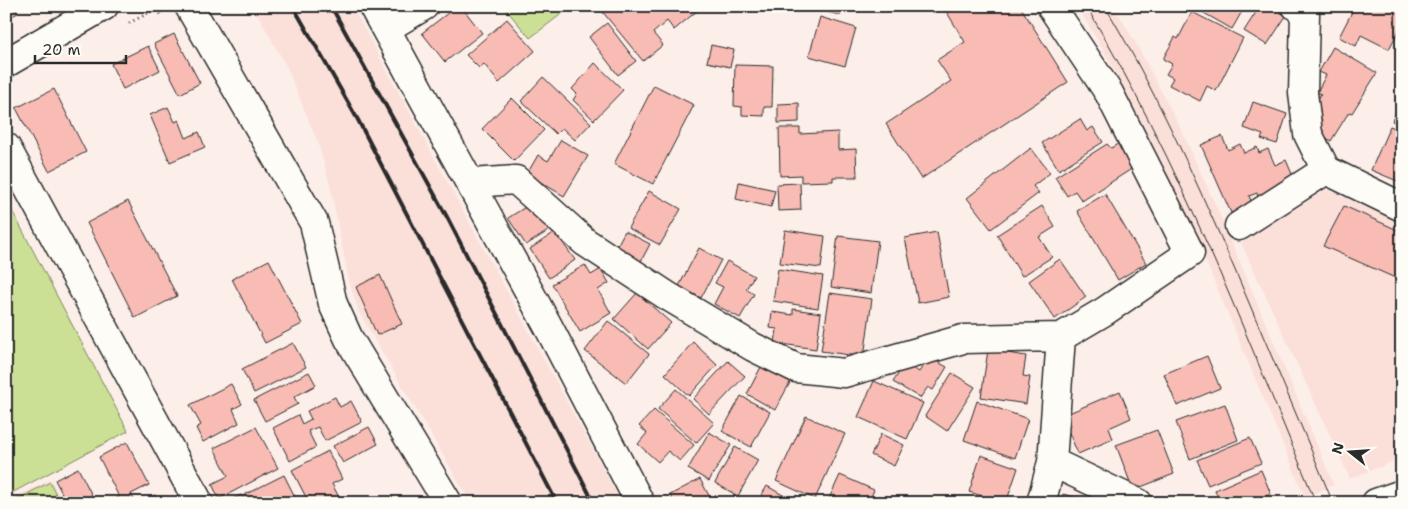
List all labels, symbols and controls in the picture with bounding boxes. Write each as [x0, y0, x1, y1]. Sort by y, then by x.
scale bar [35, 32, 126, 64]
text: 20 m [42, 40, 81, 60]
north arrow [1326, 426, 1376, 476]
text: N [1327, 440, 1348, 456]

